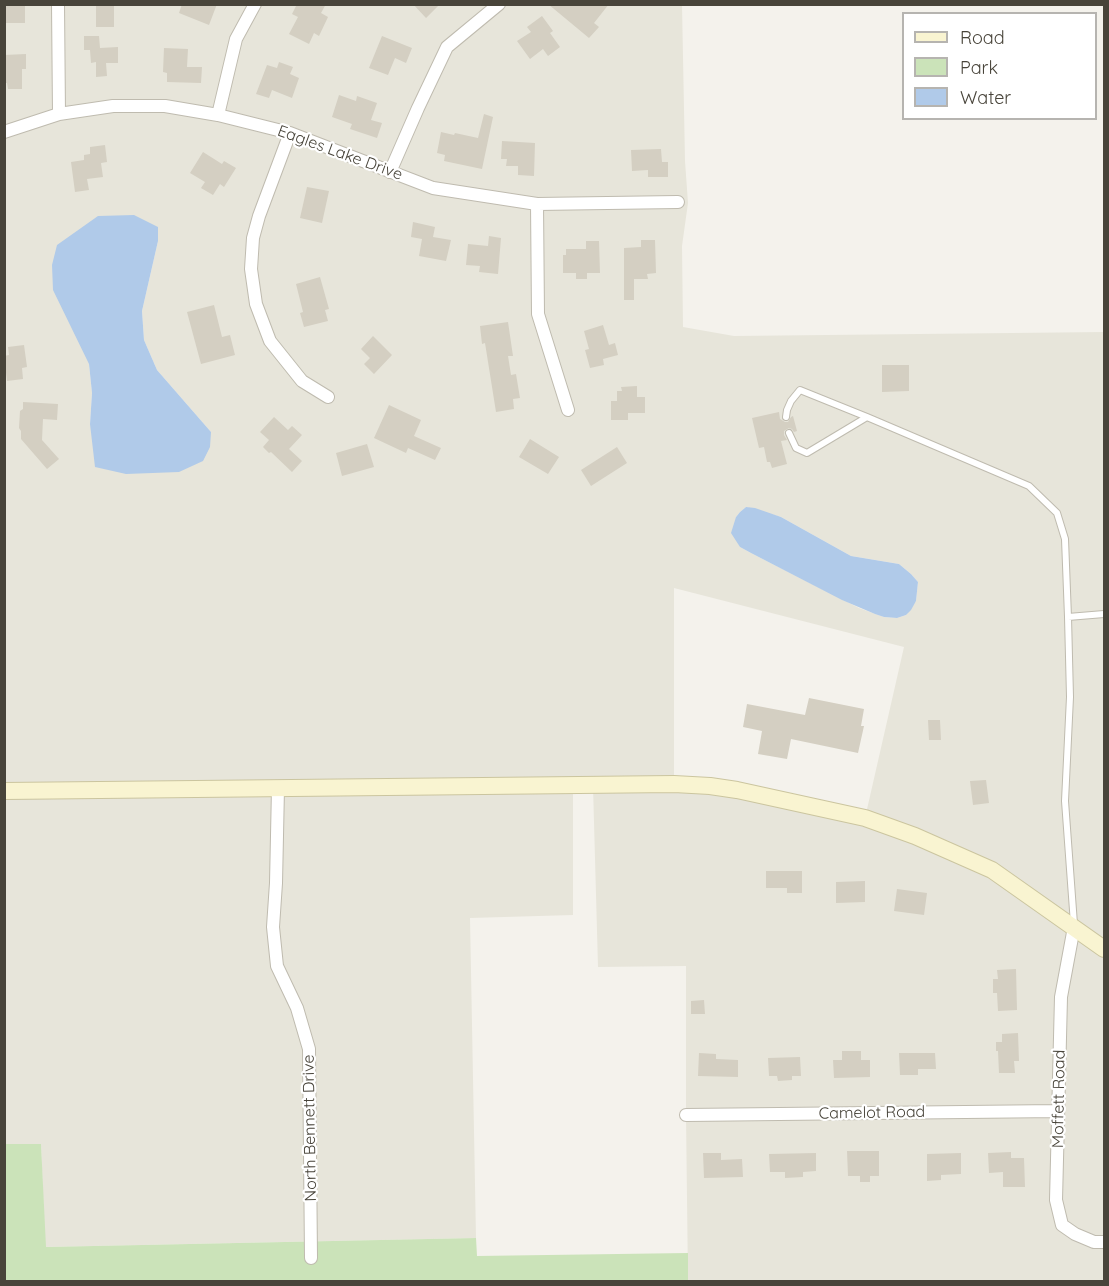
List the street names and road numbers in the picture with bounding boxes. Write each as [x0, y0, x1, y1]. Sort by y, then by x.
street label: Eagles Lake Drive [275, 121, 405, 185]
street label: Moffett Road [1049, 1050, 1069, 1148]
street label: North Bennett Drive [299, 1054, 321, 1202]
street label: Camelot Road [819, 1102, 925, 1124]

